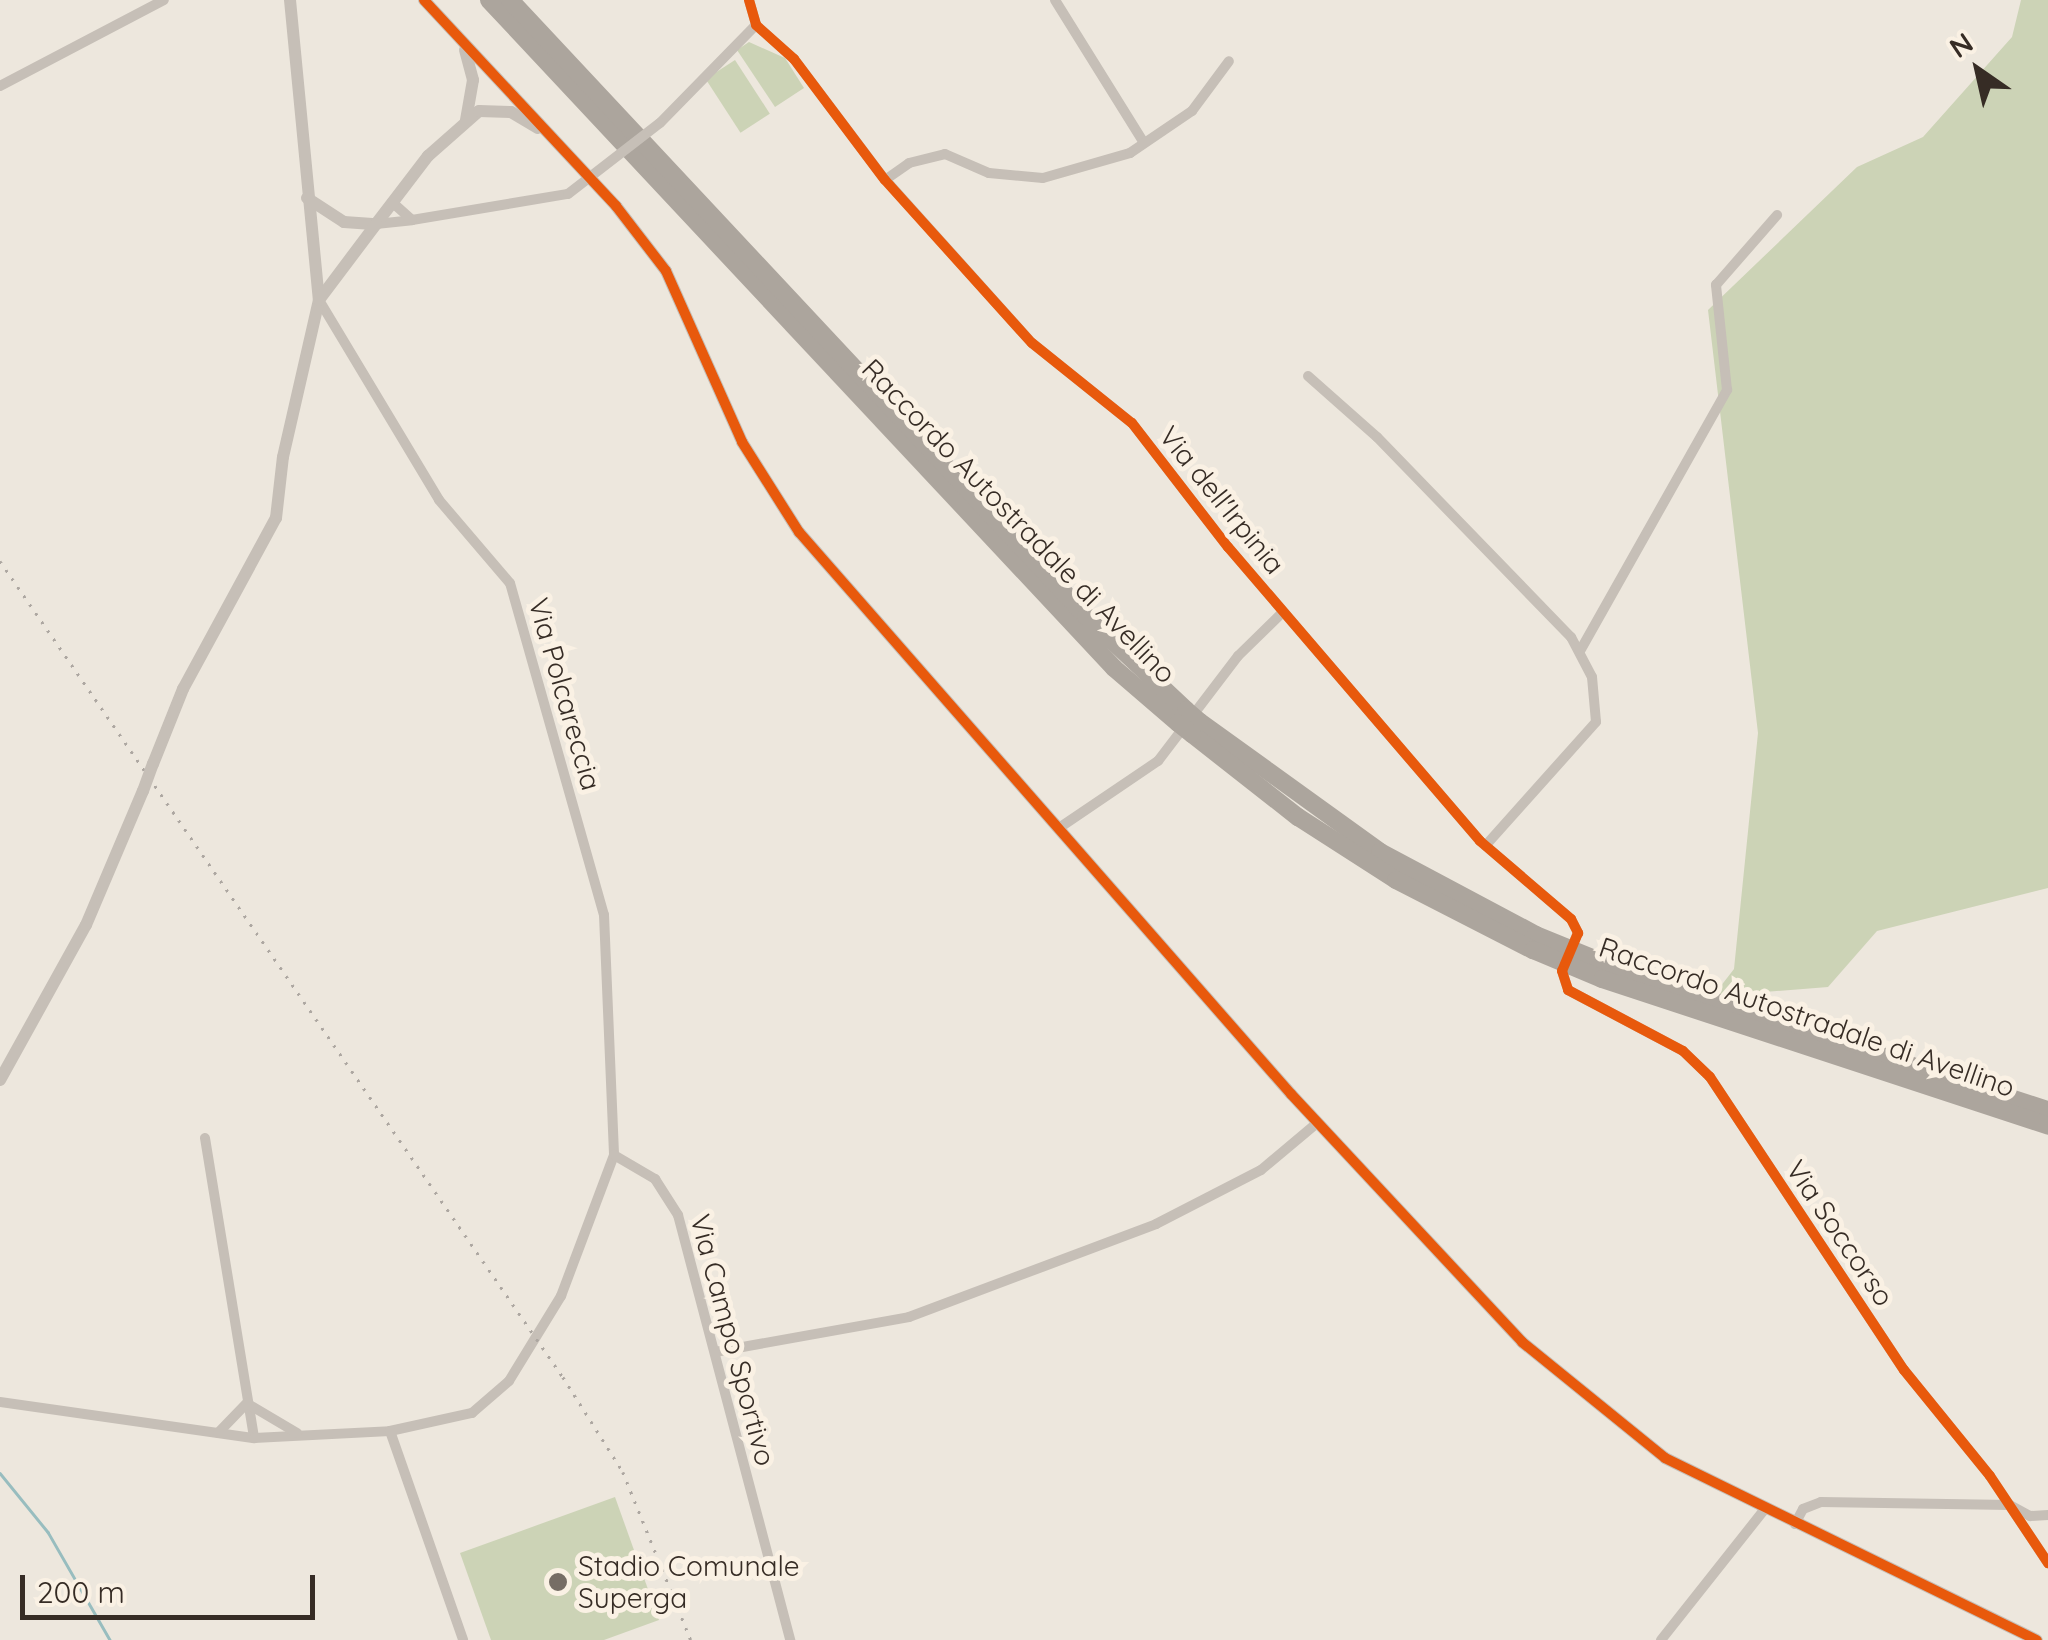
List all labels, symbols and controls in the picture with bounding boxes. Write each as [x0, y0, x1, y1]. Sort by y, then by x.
north arrow [1928, 20, 2028, 120]
text: N [1943, 24, 1979, 65]
street label: Raccordo Autostradale di Avellino [855, 352, 1183, 690]
street label: Via dell'Irpinia [1152, 419, 1292, 581]
street label: Via Polcareccia [522, 594, 608, 794]
street label: Raccordo Autostradale di Avellino [1595, 930, 2019, 1104]
street label: Via Soccorso [1779, 1154, 1901, 1312]
street label: Via Campo Sportivo [683, 1211, 783, 1469]
place label: Stadio Comunale Superga [578, 1549, 800, 1615]
scale bar [25, 1555, 320, 1617]
marker: Stadio Comunale Superga [547, 1571, 569, 1593]
text: 200 m [37, 1573, 125, 1611]

